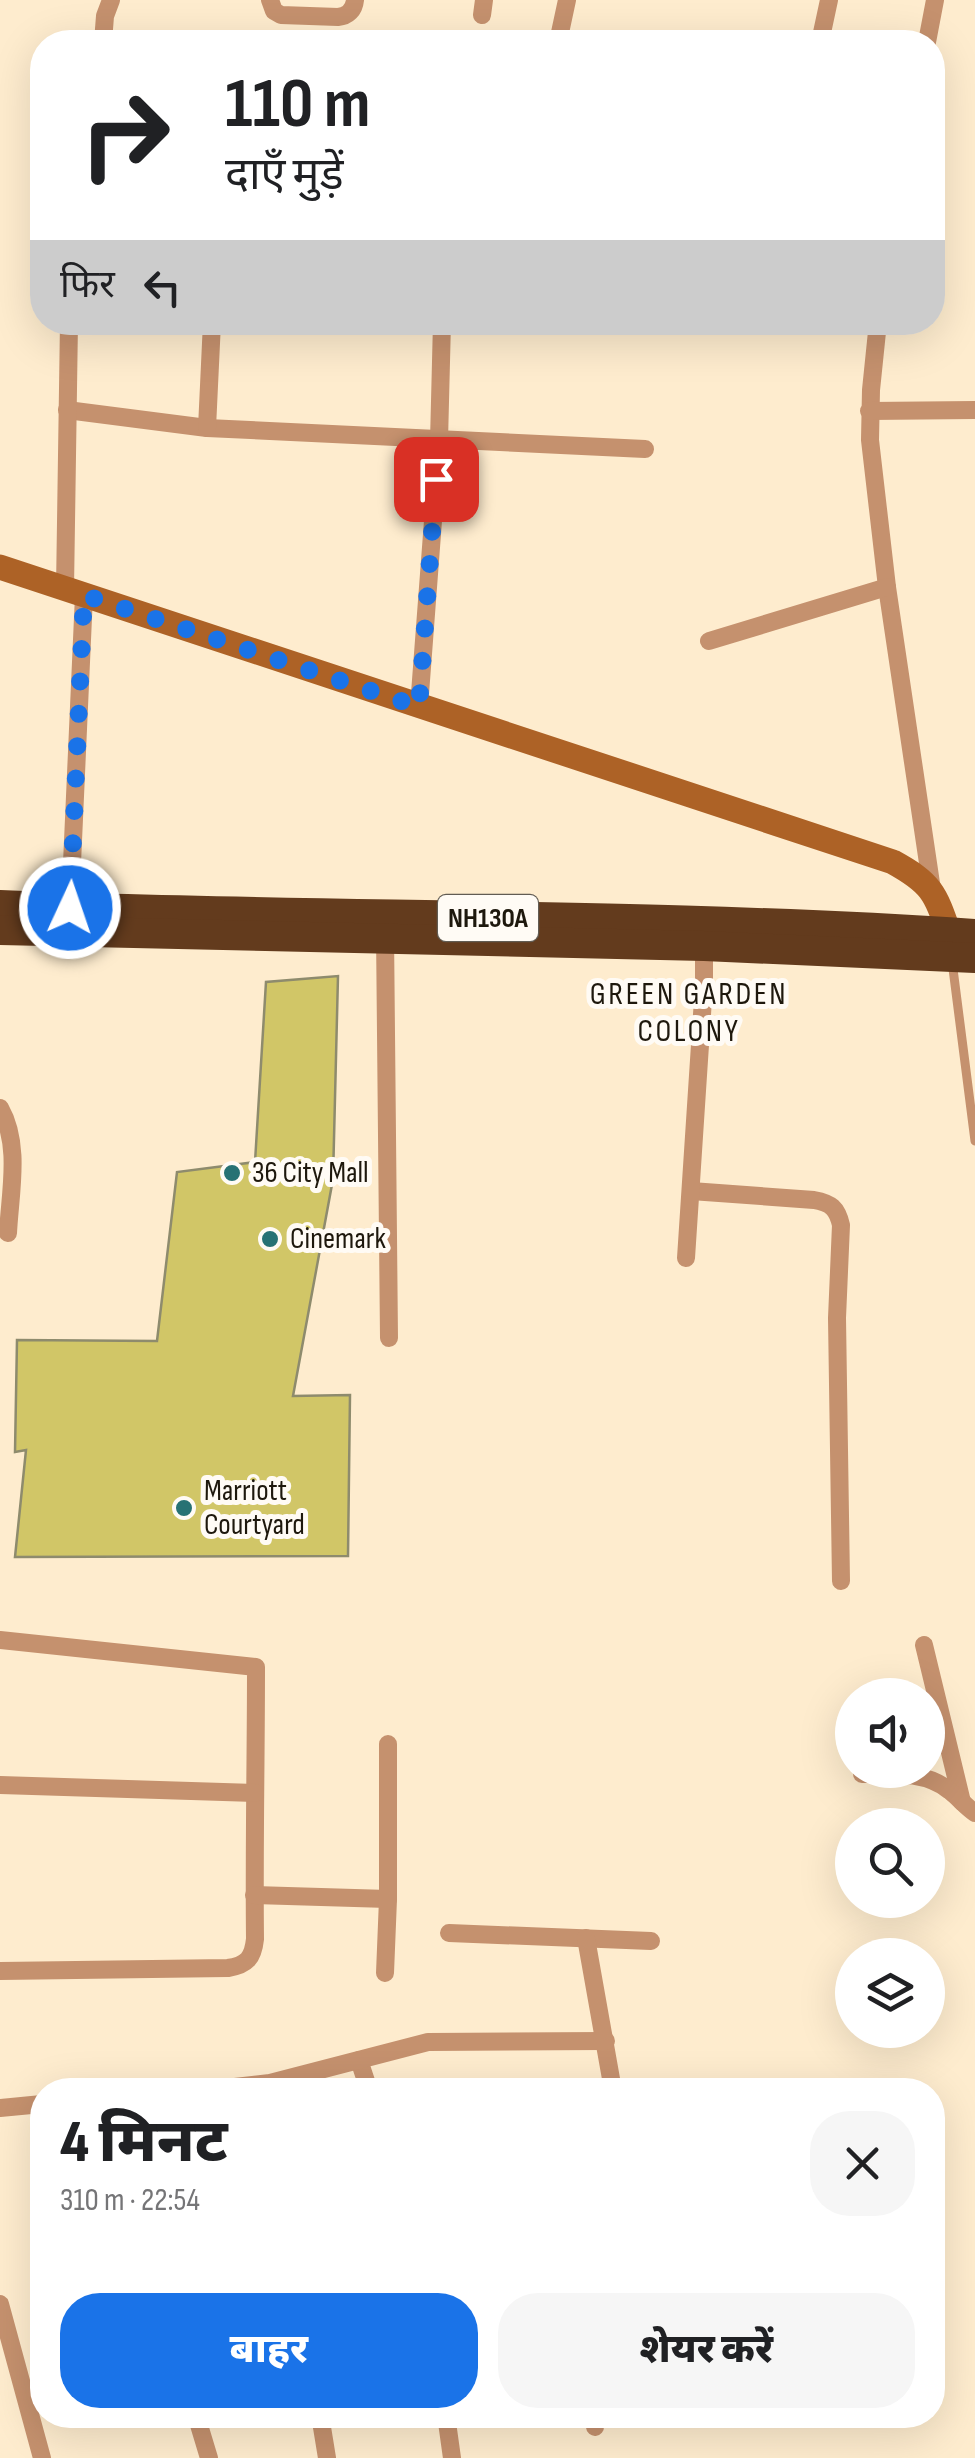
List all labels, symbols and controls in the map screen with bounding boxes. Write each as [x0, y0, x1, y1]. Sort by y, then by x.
text: 110 m [225, 63, 371, 147]
icon: right [60, 70, 190, 200]
text: दाएँ मुड़ें [225, 148, 344, 203]
icon: left [135, 260, 190, 315]
text: फिर [60, 263, 115, 308]
pin [394, 437, 479, 522]
icon: arrive [409, 452, 464, 507]
position arrow [18, 856, 122, 960]
road number: NH130A [438, 895, 538, 941]
district label: GREEN GARDEN COLONY [590, 975, 788, 1051]
place label: 36 City Mall [252, 1155, 369, 1191]
marker: 36 City Mall [221, 1162, 243, 1184]
place label: Cinemark [290, 1221, 386, 1257]
marker: Cinemark [259, 1228, 281, 1250]
place label: Marriott Courtyard [204, 1473, 305, 1543]
marker: Marriott Courtyard [173, 1497, 195, 1519]
map controls [835, 1678, 945, 2048]
button: sound [835, 1678, 945, 1788]
button: search [835, 1808, 945, 1918]
button: layers [835, 1938, 945, 2048]
text: 4 मिनट [60, 2107, 228, 2179]
button: close [810, 2111, 915, 2216]
text: 310 m · 22:54 [60, 2181, 200, 2220]
button: बाहर [60, 2293, 478, 2408]
button: शेयर करें [498, 2293, 915, 2408]

